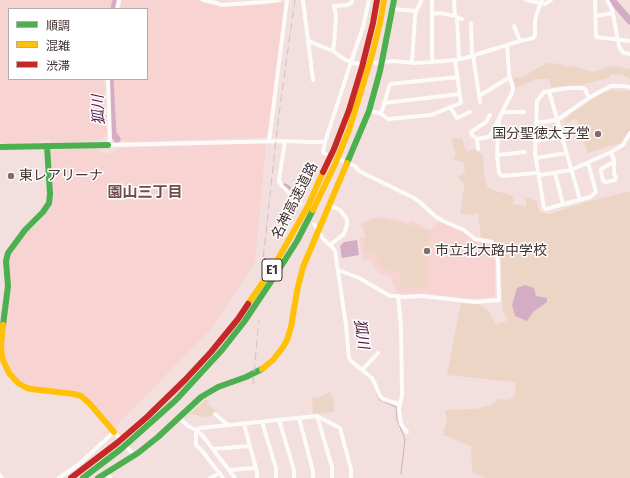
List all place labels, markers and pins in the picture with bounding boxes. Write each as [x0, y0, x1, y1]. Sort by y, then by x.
place label: 国分聖徳太子堂 [492, 126, 590, 142]
marker: 国分聖徳太子堂 [593, 129, 603, 139]
place label: 東レアリーナ [19, 168, 103, 184]
marker: 東レアリーナ [6, 171, 16, 181]
place label: 市立北大路中学校 [435, 243, 547, 259]
marker: 市立北大路中学校 [422, 246, 432, 256]

